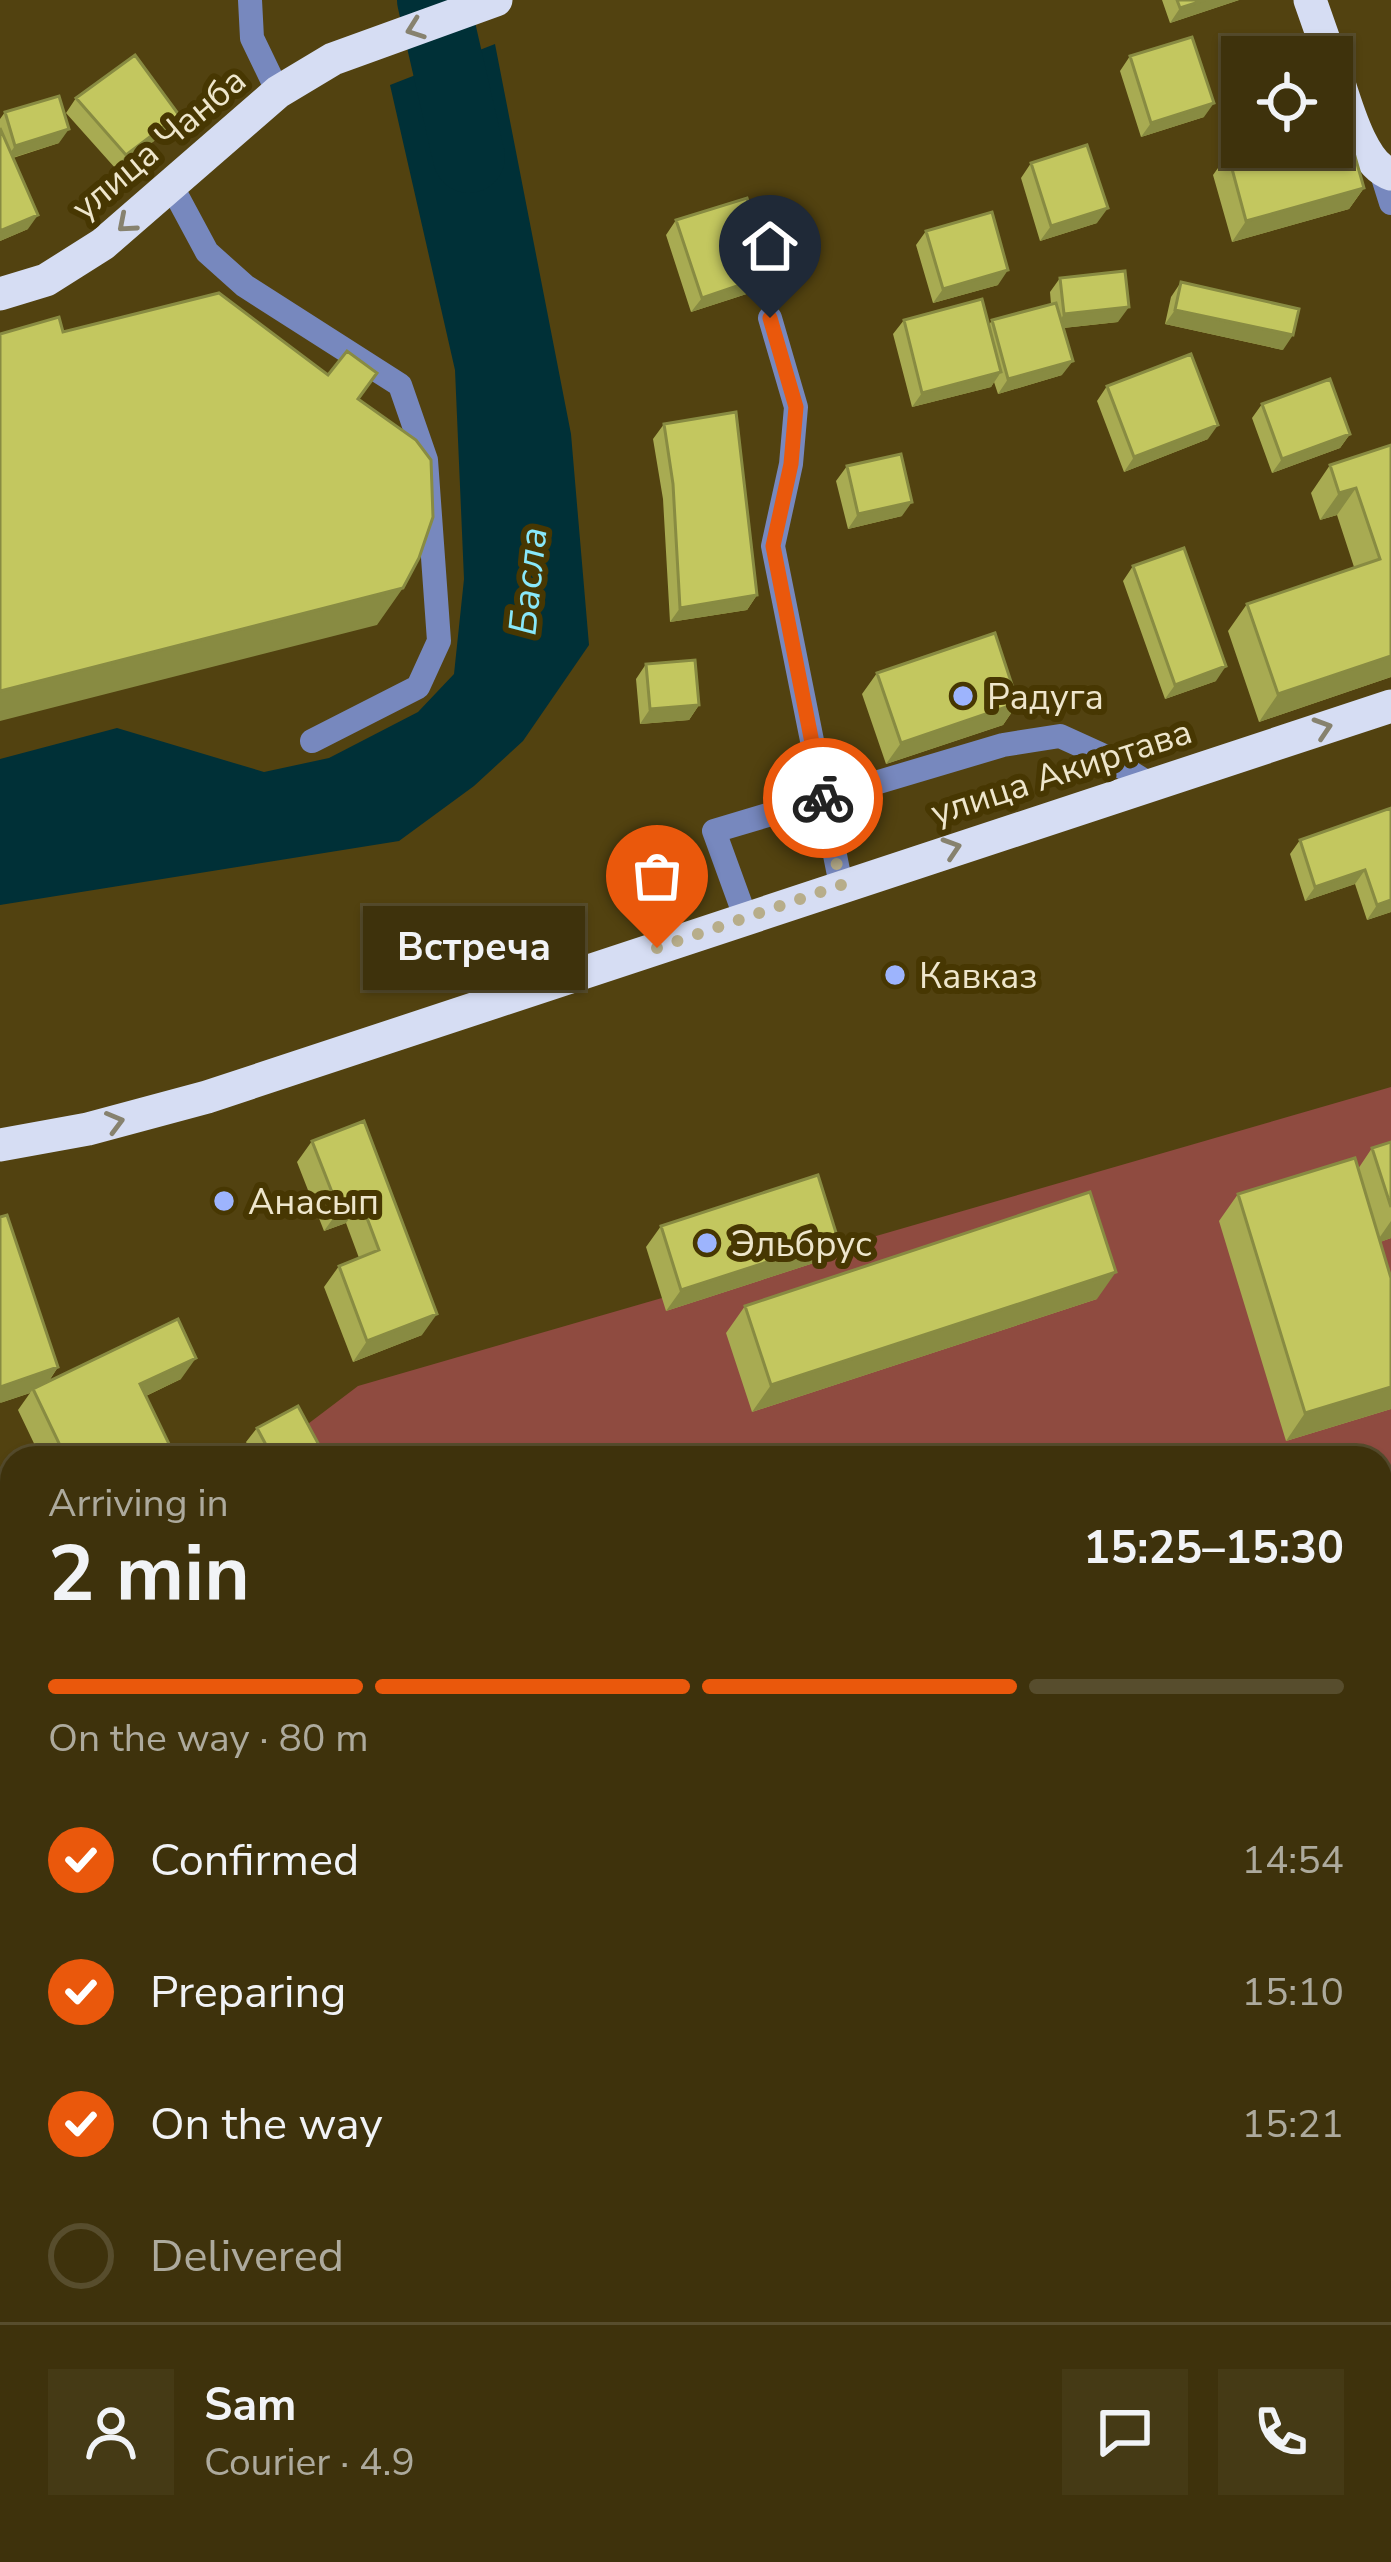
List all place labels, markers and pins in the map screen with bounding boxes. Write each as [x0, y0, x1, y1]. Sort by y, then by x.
pin [719, 195, 821, 318]
place label: Радуга [987, 673, 1104, 722]
marker: Радуга [950, 683, 976, 709]
pin [606, 825, 708, 948]
callout: Встреча [363, 906, 585, 990]
place label: Кавказ [919, 952, 1037, 1001]
marker: Кавказ [882, 962, 908, 988]
place label: Анасып [248, 1178, 379, 1227]
marker: Анасып [211, 1188, 237, 1214]
place label: Эльбрус [731, 1220, 872, 1269]
marker: Эльбрус [694, 1230, 720, 1256]

